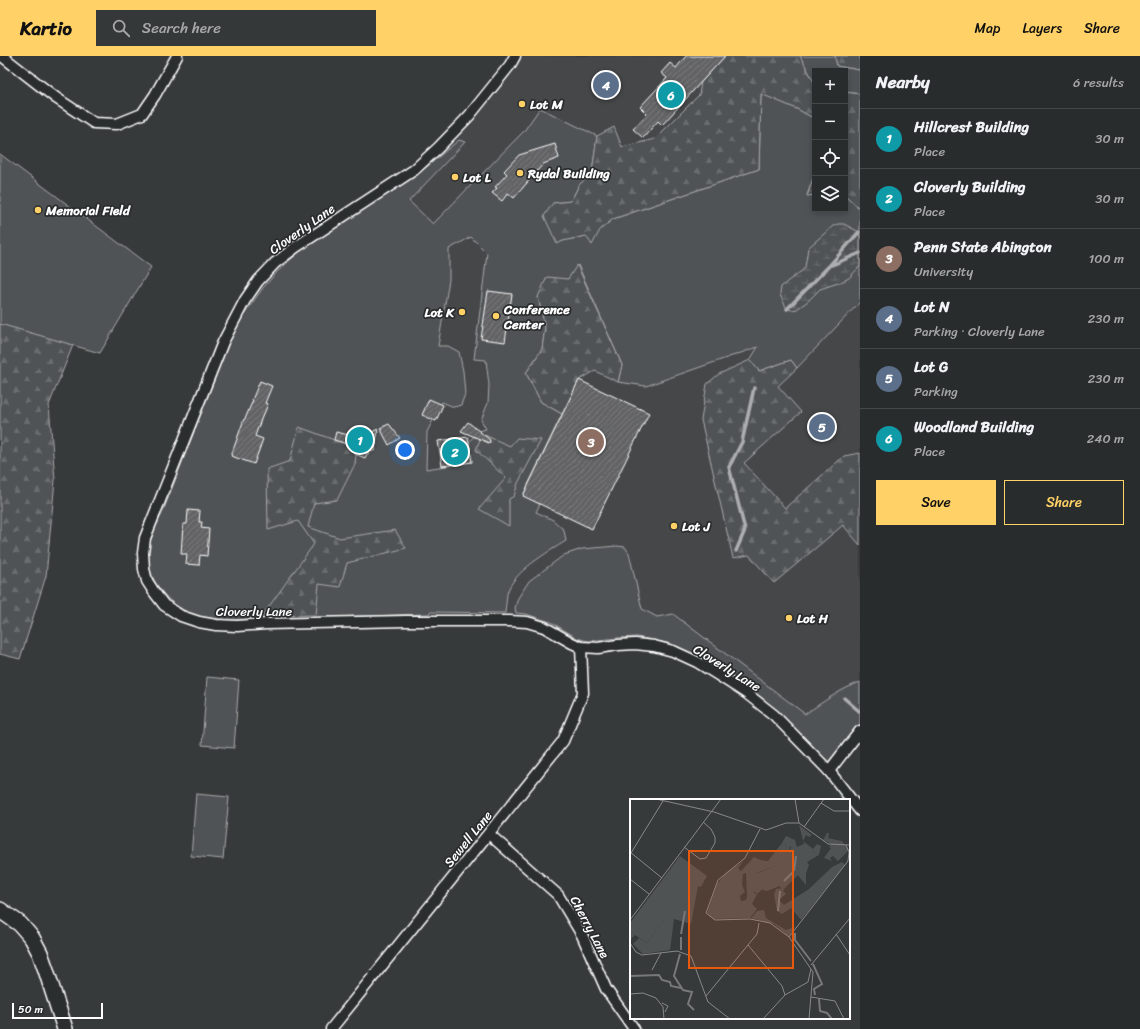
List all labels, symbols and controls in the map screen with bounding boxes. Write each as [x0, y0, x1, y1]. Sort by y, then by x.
search box [96, 10, 376, 46]
text: Kartio [20, 12, 72, 45]
text: Search here [142, 15, 221, 41]
text: Map [975, 16, 1000, 41]
text: Layers [1022, 16, 1062, 41]
text: Share [1084, 16, 1120, 41]
icon: search [110, 17, 132, 39]
text: Nearby [876, 67, 930, 97]
map controls [812, 68, 848, 212]
button: + [812, 68, 848, 104]
pin: 4 [593, 70, 619, 100]
text: 6 results [1073, 71, 1124, 94]
pin: 6 [658, 80, 684, 110]
place label: Lot M [530, 93, 564, 116]
marker: Lot M [517, 99, 527, 109]
button: − [812, 104, 848, 140]
text: Hillcrest Building [914, 114, 1029, 140]
text: 1 [886, 127, 892, 150]
text: 30 m [1095, 127, 1124, 150]
button: locate [812, 140, 848, 176]
text: Place [914, 140, 945, 163]
place label: Rydal Building [527, 162, 610, 185]
place label: Lot L [463, 166, 492, 189]
marker: Rydal Building [515, 168, 525, 178]
marker: Lot L [450, 172, 460, 182]
text: Cloverly Building [914, 174, 1026, 200]
button: layers [812, 176, 848, 212]
text: 2 [885, 187, 893, 210]
text: 30 m [1095, 187, 1124, 210]
street label: Cloverly Lane [264, 197, 340, 260]
place label: Memorial Field [45, 199, 131, 222]
text: Place [914, 200, 945, 223]
marker: Memorial Field [33, 205, 43, 215]
text: Penn State Abington [914, 234, 1052, 260]
text: 3 [885, 247, 893, 270]
text: 100 m [1089, 247, 1124, 270]
text: University [914, 260, 973, 283]
text: Lot N [914, 294, 950, 320]
place label: Conference Center [503, 298, 570, 336]
place label: Lot K [424, 301, 455, 324]
marker: Lot K [457, 307, 467, 317]
text: 4 [885, 307, 893, 330]
text: 230 m [1088, 307, 1124, 330]
marker: Conference Center [491, 311, 501, 321]
text: Parking · Cloverly Lane [914, 320, 1045, 343]
text: Lot G [914, 354, 948, 380]
text: 5 [885, 367, 893, 390]
text: 230 m [1088, 367, 1124, 390]
text: Parking [914, 380, 958, 403]
pin: 5 [809, 412, 835, 442]
text: Woodland Building [914, 414, 1034, 440]
pin: 1 [347, 425, 373, 455]
pin: 3 [578, 427, 604, 457]
text: 6 [885, 427, 893, 450]
text: 240 m [1087, 427, 1124, 450]
pin: 2 [442, 437, 468, 467]
your location [395, 440, 415, 460]
text: Place [914, 440, 945, 463]
button: Save [876, 480, 996, 525]
button: Share [1004, 480, 1124, 525]
place label: Lot J [682, 515, 711, 538]
marker: Lot J [669, 521, 679, 531]
street label: Cloverly Lane [216, 600, 293, 623]
place label: Lot H [797, 607, 829, 630]
marker: Lot H [784, 613, 794, 623]
street label: Cloverly Lane [688, 638, 766, 698]
inset map [630, 799, 850, 1019]
street label: Sewell Lane [438, 805, 498, 872]
street label: Cherry Lane [564, 891, 616, 963]
text: 50 m [18, 1000, 43, 1019]
scale bar [12, 1001, 103, 1020]

